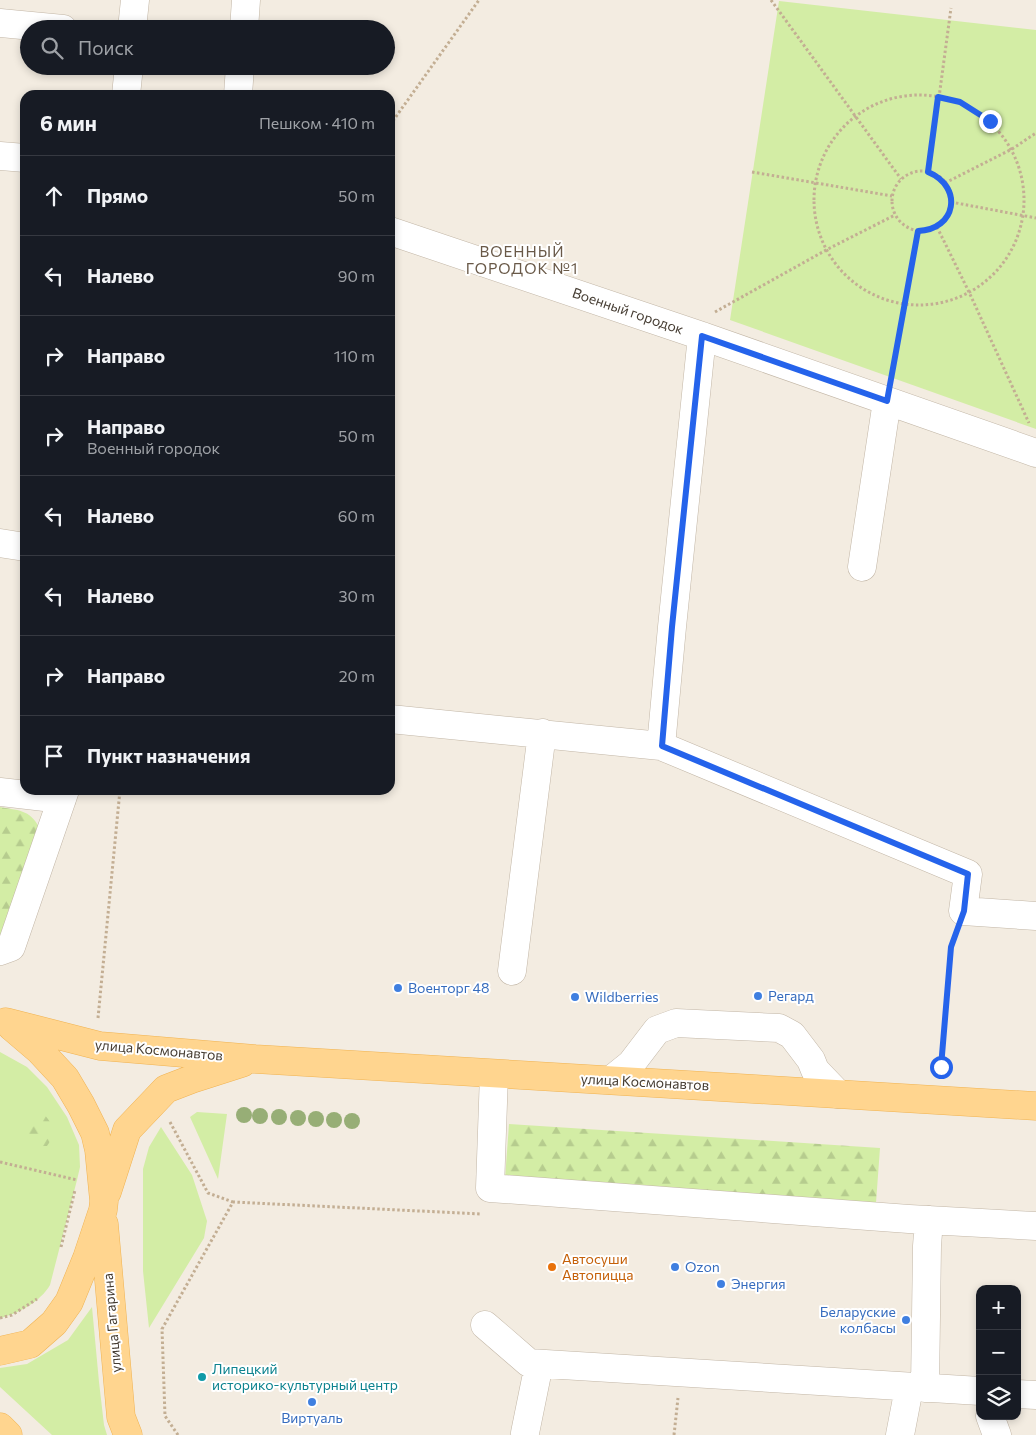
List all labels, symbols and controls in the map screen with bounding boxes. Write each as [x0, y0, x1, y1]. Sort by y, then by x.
search box [20, 20, 395, 75]
icon: search [38, 34, 66, 62]
text: Поиск [78, 36, 134, 59]
text: 6 мин [40, 110, 97, 135]
route end [979, 110, 1002, 133]
text: Пешком · 410 m [259, 113, 375, 132]
icon: ahead [40, 182, 68, 210]
text: Прямо [87, 184, 148, 207]
text: 50 m [338, 186, 375, 205]
district label: ВОЕННЫЙ ГОРОДОК №1 [466, 242, 578, 277]
icon: left [40, 262, 68, 290]
text: Налево [87, 264, 154, 287]
text: 90 m [338, 266, 375, 285]
street label: Военный городок [570, 284, 686, 338]
icon: right [40, 342, 68, 370]
text: Направо [87, 344, 165, 367]
text: 110 m [334, 346, 375, 365]
text: Направо [87, 415, 165, 438]
icon: right [40, 422, 68, 450]
text: 50 m [338, 426, 375, 445]
text: Военный городок [87, 438, 220, 457]
icon: left [40, 502, 68, 530]
text: Налево [87, 504, 154, 527]
text: 60 m [338, 506, 375, 525]
icon: left [40, 582, 68, 610]
text: Налево [87, 584, 154, 607]
text: 30 m [338, 586, 375, 605]
icon: right [40, 662, 68, 690]
text: Направо [87, 664, 165, 687]
text: 20 m [339, 666, 375, 685]
icon: arrive [40, 742, 68, 770]
text: Пункт назначения [87, 744, 250, 767]
place label: Военторг 48 [408, 979, 490, 996]
marker: Военторг 48 [392, 982, 404, 994]
place label: Регард [768, 987, 814, 1004]
place label: Wildberries [585, 988, 659, 1005]
marker: Регард [752, 990, 764, 1002]
marker: Wildberries [569, 991, 581, 1003]
street label: улица Космонавтов [94, 1035, 224, 1064]
route start [930, 1056, 953, 1079]
street label: улица Космонавтов [580, 1070, 710, 1093]
place label: Автосуши Автопицца [562, 1250, 633, 1283]
place label: Ozon [685, 1258, 720, 1275]
marker: Автосуши Автопицца [546, 1261, 558, 1273]
marker: Ozon [669, 1261, 681, 1273]
street label: улица Гагарина [99, 1273, 124, 1373]
place label: Энергия [731, 1275, 786, 1292]
marker: Энергия [715, 1278, 727, 1290]
map controls [976, 1285, 1021, 1420]
button: + [976, 1285, 1021, 1330]
place label: Беларуские колбасы [820, 1303, 896, 1336]
marker: Беларуские колбасы [900, 1314, 912, 1326]
button: − [976, 1330, 1021, 1375]
place label: Липецкий историко-культурный центр [212, 1360, 398, 1393]
marker: Липецкий историко-культурный центр [196, 1371, 208, 1383]
button: layers [976, 1375, 1021, 1420]
marker: Виртуаль [306, 1396, 318, 1408]
place label: Виртуаль [281, 1409, 343, 1426]

